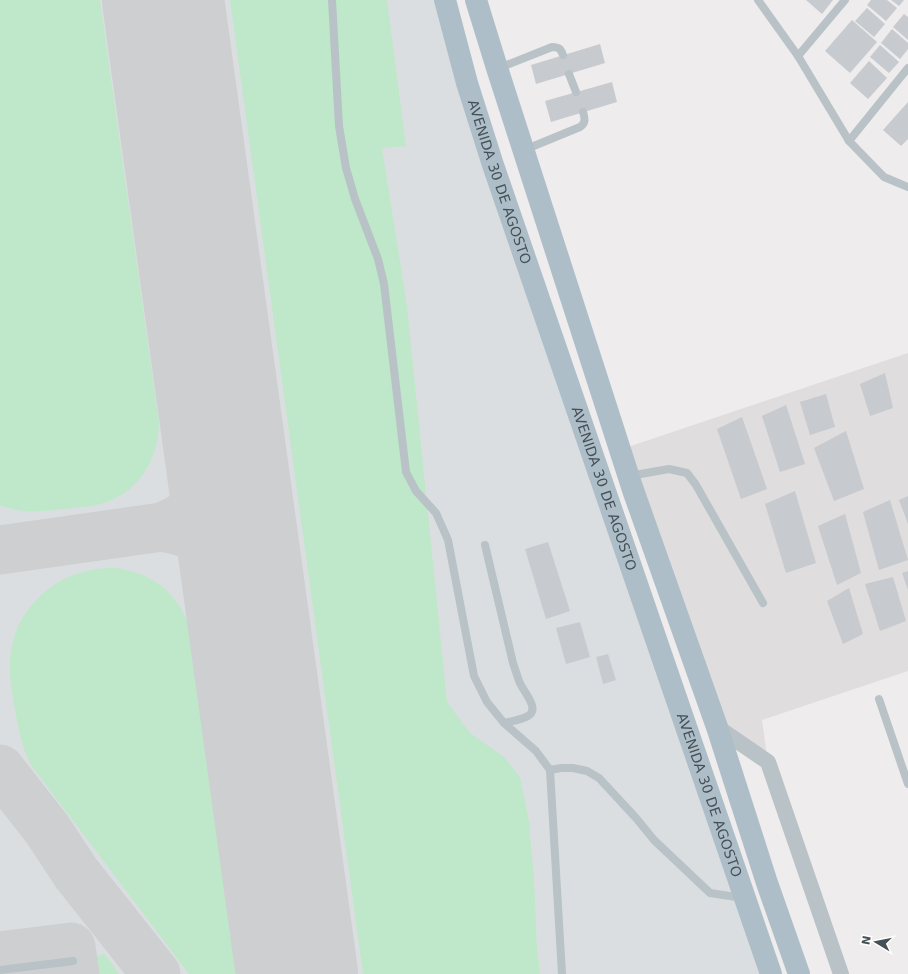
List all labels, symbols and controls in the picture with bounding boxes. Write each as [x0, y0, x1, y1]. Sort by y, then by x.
street label: AVENIDA 30 DE AGOSTO [465, 98, 534, 266]
street label: AVENIDA 30 DE AGOSTO [569, 404, 640, 573]
street label: AVENIDA 30 DE AGOSTO [674, 711, 745, 879]
north arrow [856, 922, 896, 962]
text: N [859, 935, 874, 946]

